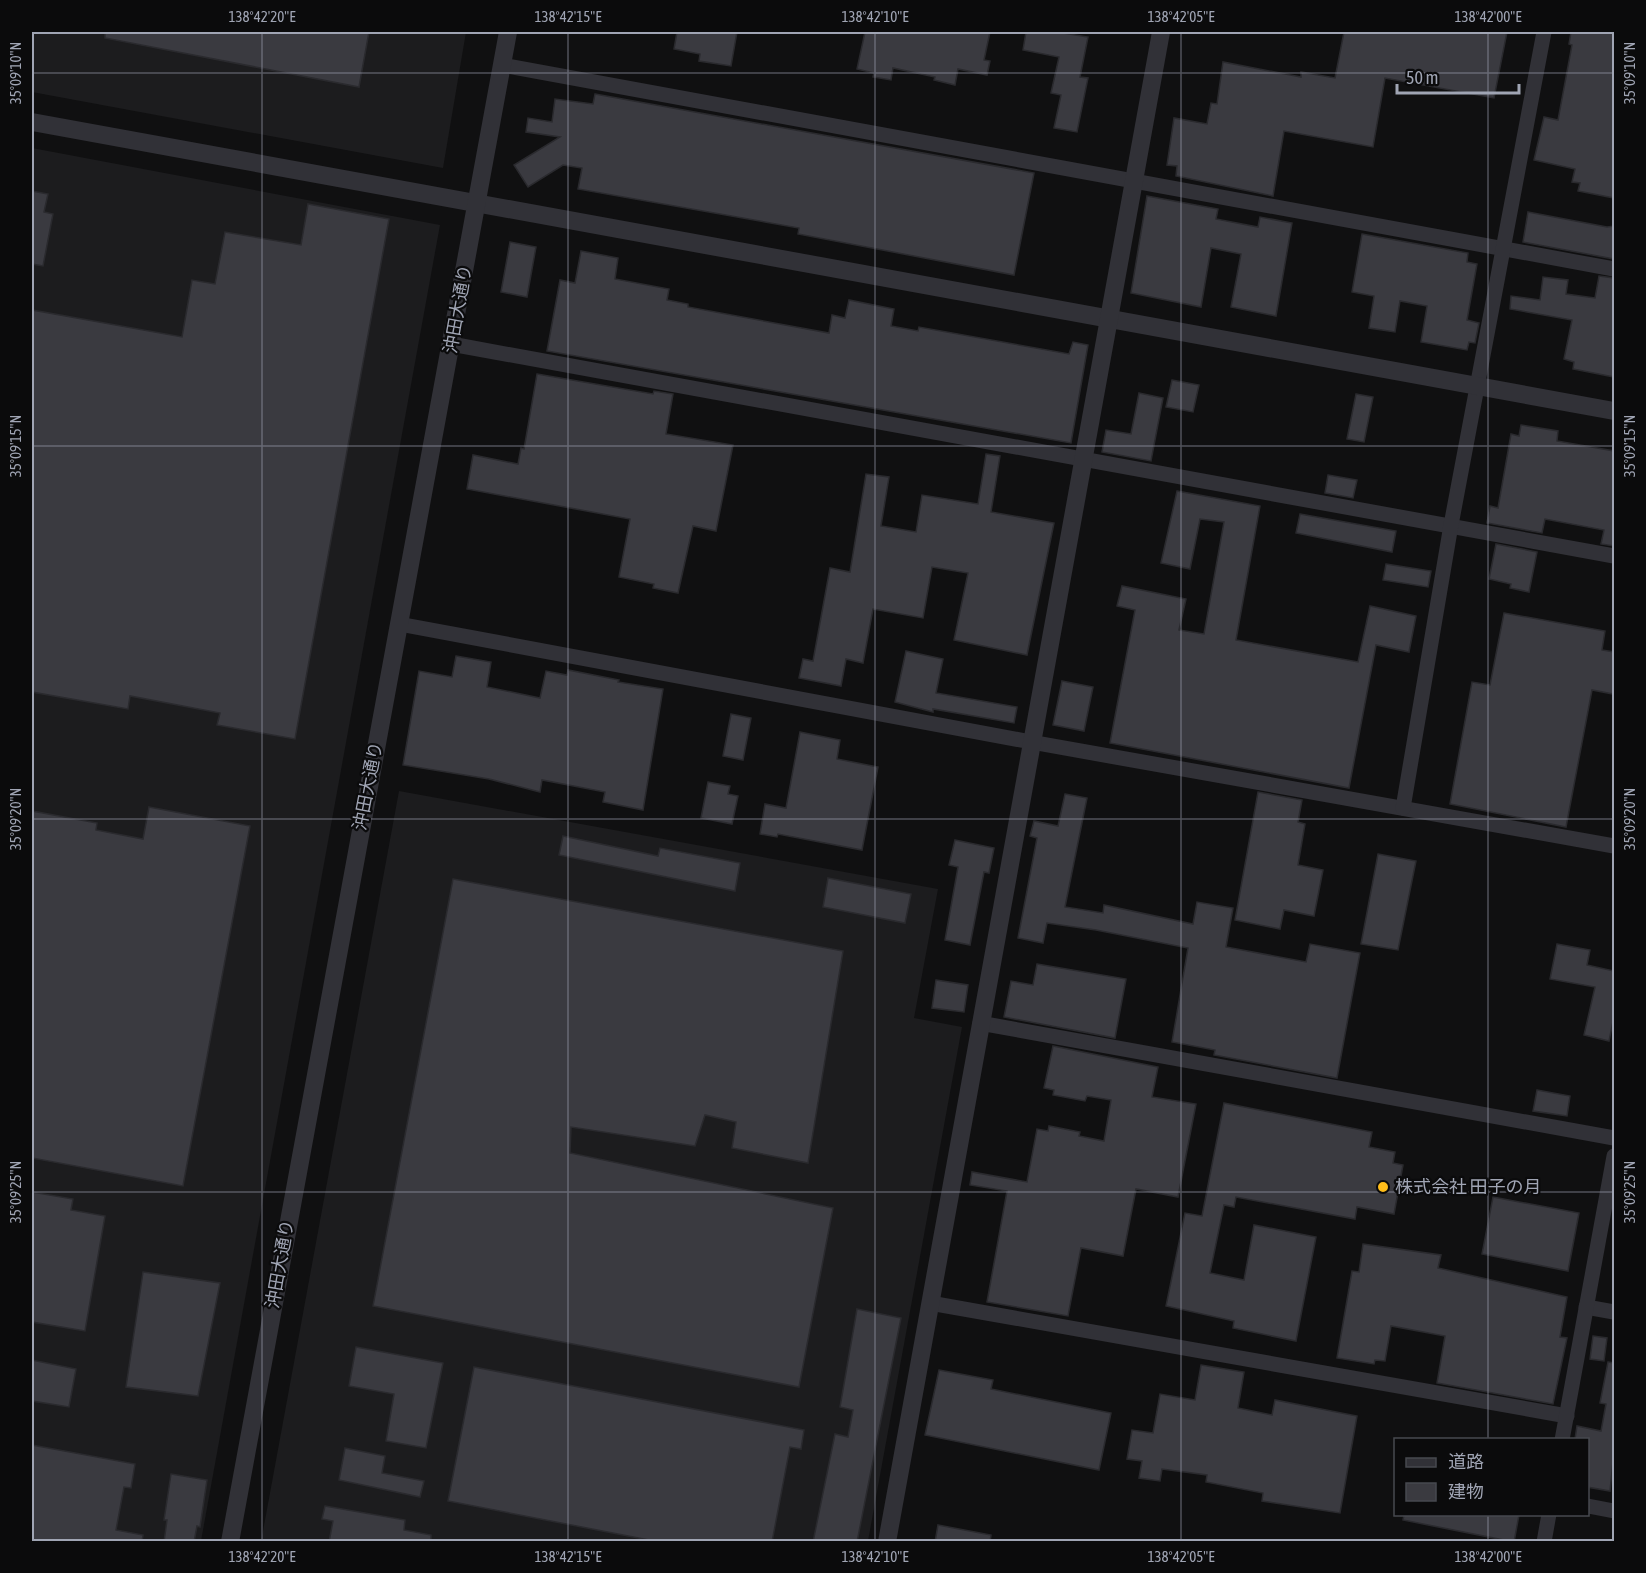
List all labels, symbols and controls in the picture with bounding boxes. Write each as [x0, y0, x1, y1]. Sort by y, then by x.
text: 138°42'20"E [228, 8, 296, 25]
text: 138°42'15"E [534, 8, 602, 25]
text: 138°42'10"E [841, 8, 909, 25]
text: 138°42'05"E [1147, 8, 1215, 25]
text: 138°42'00"E [1454, 8, 1522, 25]
text: 35°09'10"N [7, 42, 24, 104]
text: 35°09'10"N [1621, 42, 1638, 104]
scale bar [1397, 57, 1518, 95]
text: 50 m [1406, 67, 1438, 88]
street label: 沖田大通り [439, 263, 476, 355]
text: 35°09'15"N [7, 415, 24, 477]
text: 35°09'15"N [1621, 415, 1638, 477]
street label: 沖田大通り [349, 740, 386, 832]
text: 35°09'20"N [7, 788, 24, 850]
text: 35°09'20"N [1621, 788, 1638, 850]
text: 35°09'25"N [7, 1161, 24, 1223]
text: 35°09'25"N [1621, 1161, 1638, 1223]
place label: 株式会社 田子の月 [1395, 1176, 1541, 1197]
marker: 株式会社 田子の月 [1376, 1180, 1390, 1194]
street label: 沖田大通り [261, 1218, 298, 1310]
legend [1394, 1438, 1589, 1516]
text: 道路 [1448, 1451, 1484, 1472]
text: 建物 [1448, 1481, 1484, 1502]
text: 138°42'20"E [228, 1548, 296, 1565]
text: 138°42'15"E [534, 1548, 602, 1565]
text: 138°42'10"E [841, 1548, 909, 1565]
text: 138°42'05"E [1147, 1548, 1215, 1565]
text: 138°42'00"E [1454, 1548, 1522, 1565]

